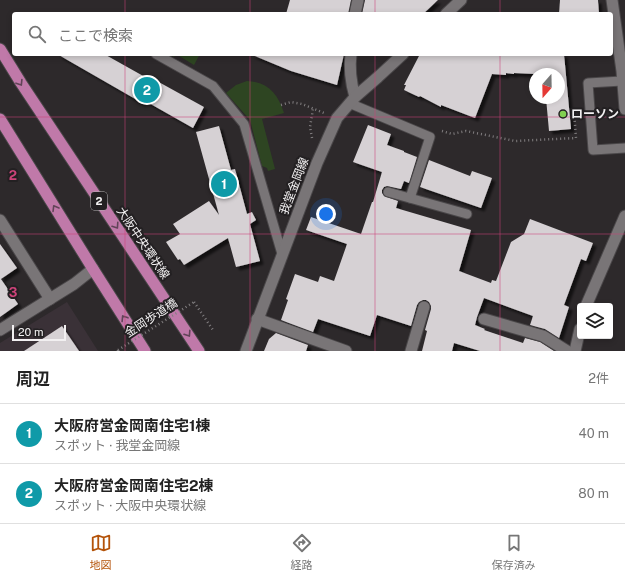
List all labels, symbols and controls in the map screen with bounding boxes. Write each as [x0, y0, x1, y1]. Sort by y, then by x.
search box [12, 12, 613, 56]
icon: search [26, 23, 48, 45]
text: ここで検索 [58, 27, 133, 44]
north arrow [529, 68, 565, 104]
pin: 2 [134, 75, 160, 105]
one-way arrow [16, 78, 23, 85]
place label: ローソン [571, 107, 619, 121]
marker: ローソン [558, 109, 568, 119]
street label: 我堂金岡線 [277, 155, 311, 217]
text: 2 [9, 168, 17, 183]
pin: 1 [211, 169, 237, 199]
road number: 2 [91, 192, 107, 210]
street label: 大阪中央環状線 [114, 204, 172, 282]
your location [316, 204, 336, 224]
one-way arrow [53, 205, 60, 212]
one-way arrow [111, 222, 119, 229]
text: 3 [9, 285, 18, 300]
street label: 金岡歩道橋 [122, 296, 180, 340]
map controls [577, 303, 613, 339]
button: layers [577, 303, 613, 339]
one-way arrow [121, 315, 129, 322]
scale bar [12, 323, 66, 342]
text: 20 m [18, 326, 43, 338]
one-way arrow [183, 330, 190, 337]
text: 周辺 [16, 369, 50, 389]
text: 2件 [588, 371, 609, 386]
text: 大阪府営金岡南住宅1棟 [54, 417, 210, 434]
text: 1 [26, 426, 32, 441]
text: 40 m [578, 426, 609, 441]
text: スポット · 我堂金岡線 [54, 438, 180, 453]
text: 大阪府営金岡南住宅2棟 [54, 477, 214, 494]
text: 2 [25, 486, 33, 501]
text: 80 m [578, 486, 609, 501]
text: スポット · 大阪中央環状線 [54, 498, 206, 513]
tab: 地図 [90, 532, 112, 572]
tab: 経路 [291, 532, 313, 572]
tab: 保存済み [492, 532, 536, 572]

